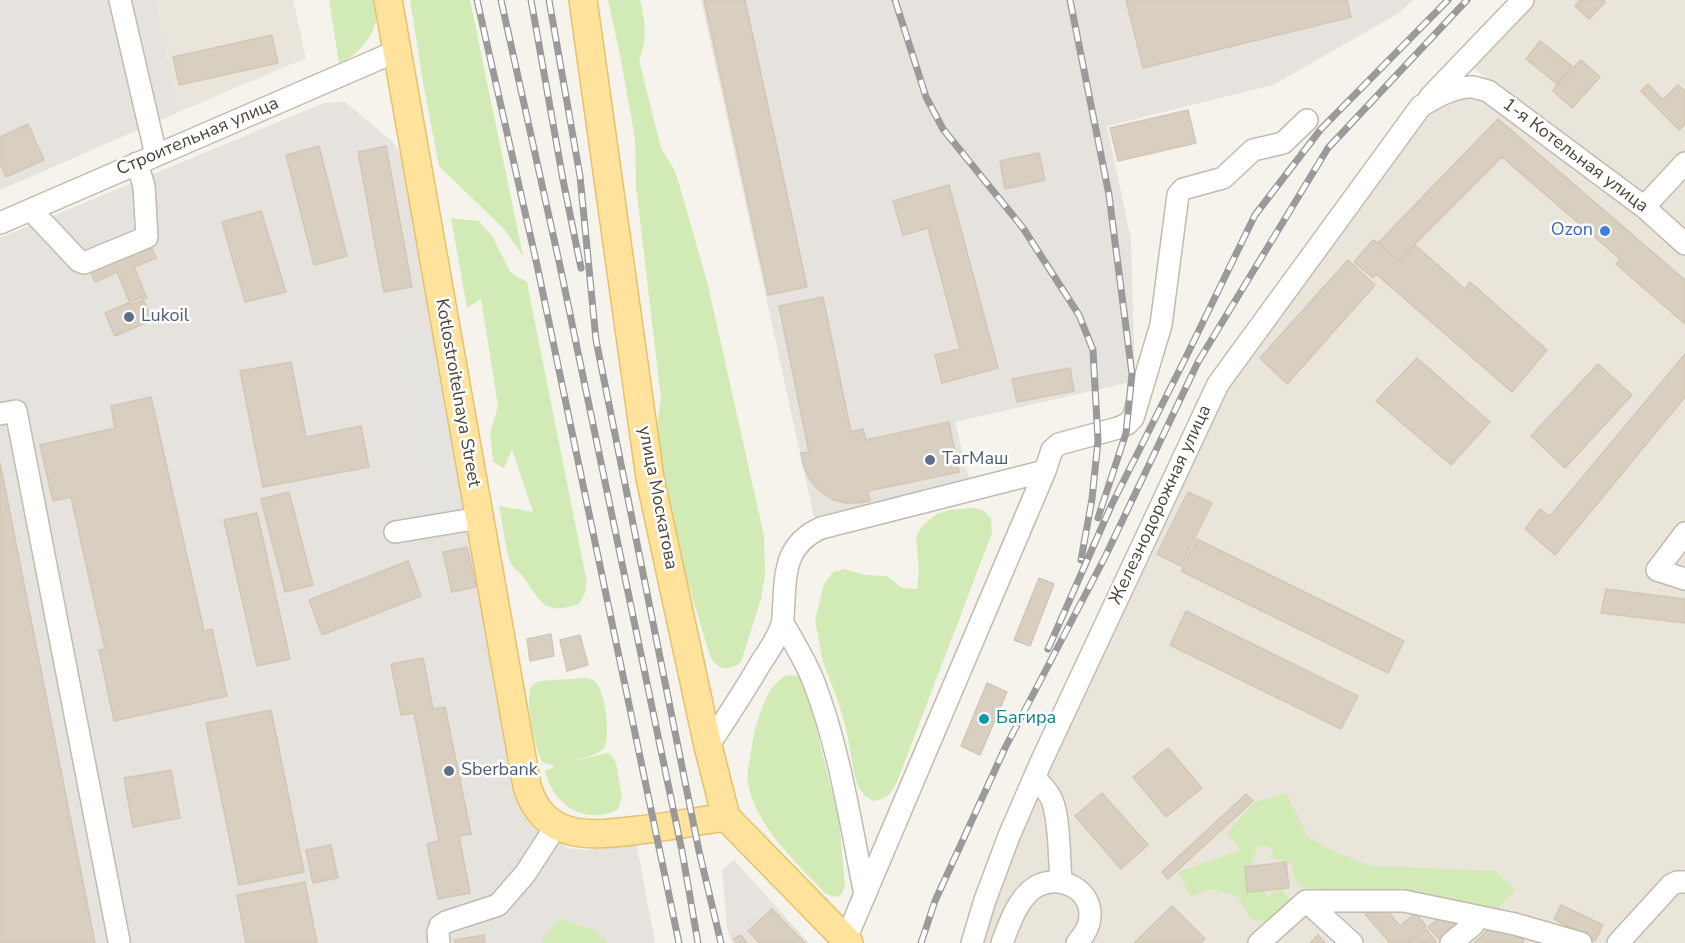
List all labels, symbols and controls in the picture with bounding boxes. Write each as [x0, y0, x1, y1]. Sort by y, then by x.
street label: Строительная улица [114, 93, 282, 181]
street label: 1-я Котельная улица [1498, 94, 1652, 218]
place label: Ozon [1551, 220, 1593, 242]
marker: Ozon [1598, 224, 1612, 238]
street label: Kotlostroitelnaya Street [430, 297, 484, 489]
place label: Lukoil [141, 306, 189, 328]
marker: Lukoil [122, 310, 136, 324]
street label: Железнодорожная улица [1105, 402, 1217, 608]
street label: улица Москатова [632, 424, 682, 572]
place label: ТагМаш [942, 449, 1008, 471]
marker: ТагМаш [923, 453, 937, 467]
place label: Багира [996, 708, 1056, 730]
marker: Багира [977, 712, 991, 726]
place label: Sberbank [461, 760, 538, 782]
marker: Sberbank [442, 764, 456, 778]

